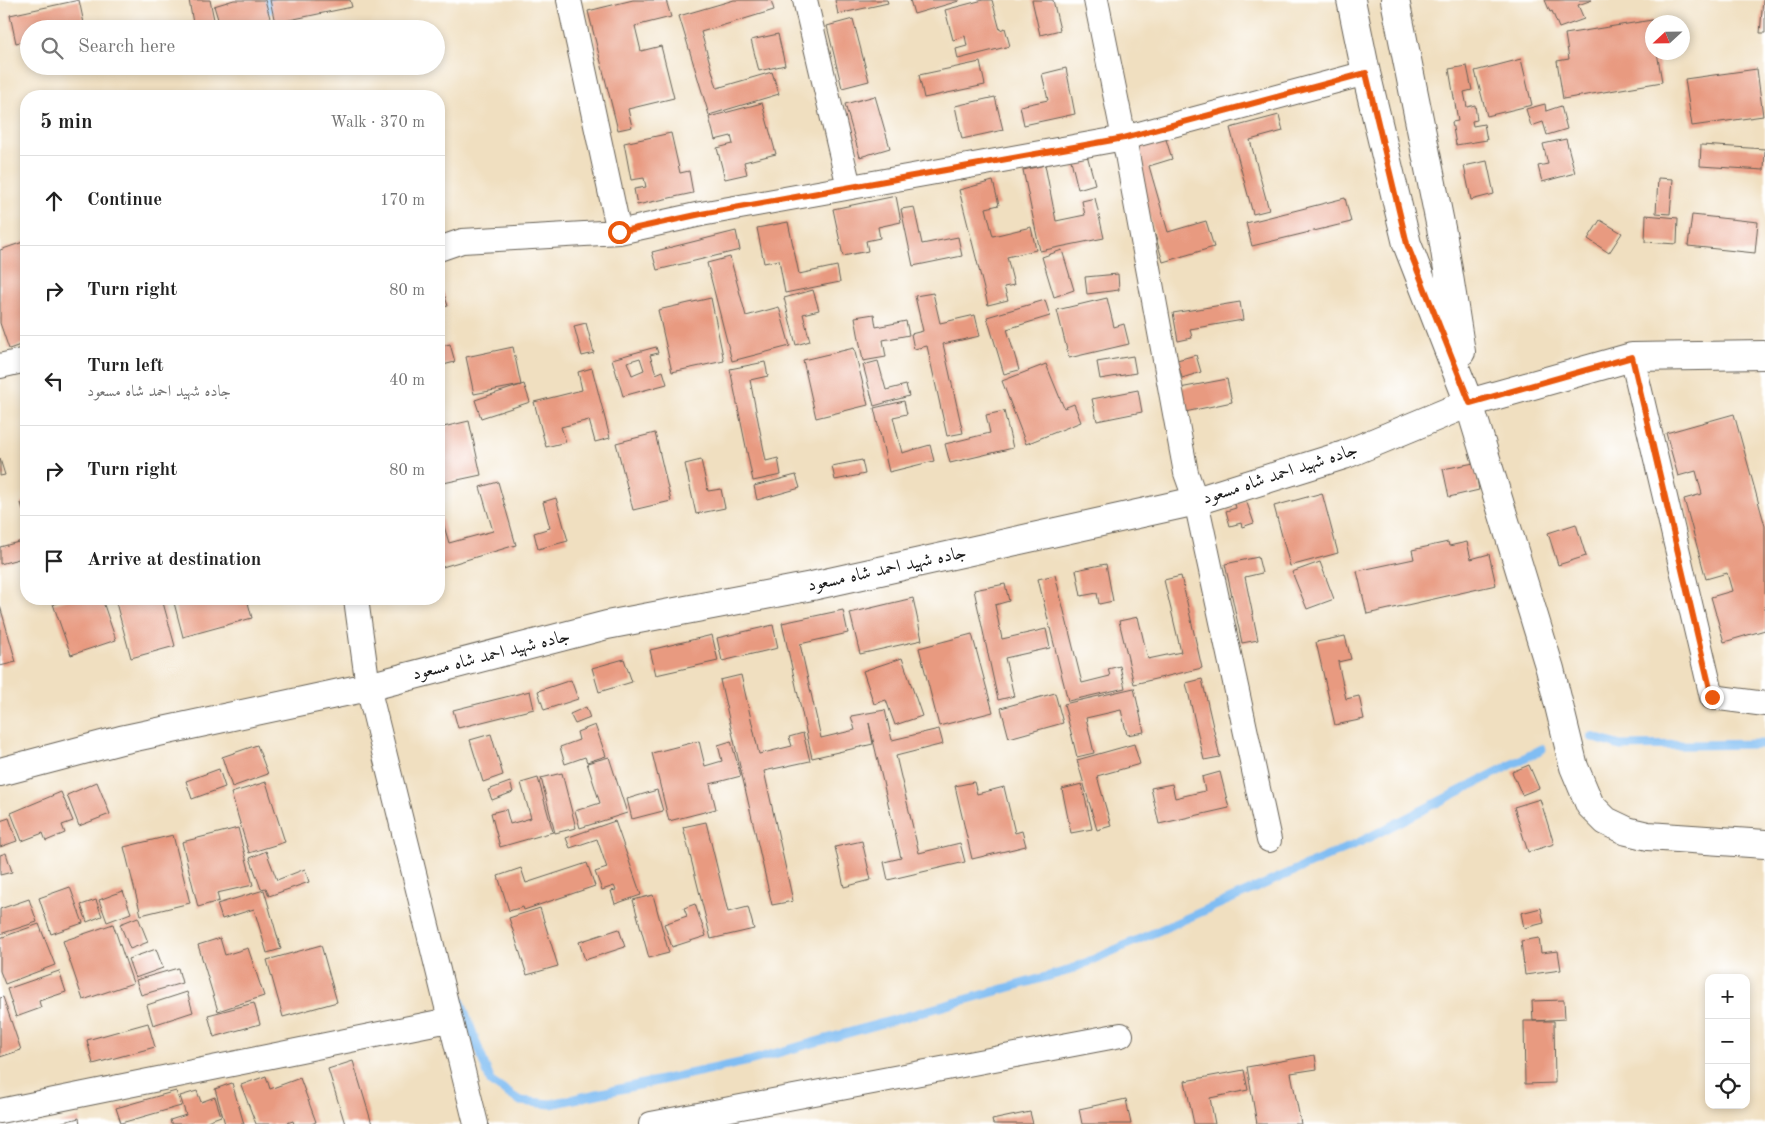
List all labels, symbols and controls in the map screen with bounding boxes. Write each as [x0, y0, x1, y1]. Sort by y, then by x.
north arrow [1645, 15, 1690, 60]
search box [20, 20, 445, 75]
icon: search [38, 34, 66, 62]
text: Search here [78, 38, 175, 57]
text: 5 min [40, 112, 93, 133]
text: Walk · 370 m [330, 115, 425, 131]
icon: ahead [40, 187, 68, 215]
text: Continue [87, 191, 162, 210]
text: 170 m [380, 193, 425, 209]
route start [608, 221, 631, 244]
icon: right [40, 277, 68, 305]
text: Turn right [87, 281, 177, 300]
text: 80 m [389, 283, 425, 299]
text: Turn left [87, 357, 164, 376]
icon: left [40, 367, 68, 395]
text: 40 m [389, 373, 425, 389]
text: جاده شهيد احمد شاه مسعود [87, 384, 231, 400]
street label: جاده شهيد احمد شاه مسعود [1200, 440, 1360, 509]
icon: right [40, 457, 68, 485]
text: Turn right [87, 461, 177, 480]
text: 80 m [389, 463, 425, 479]
street label: جاده شهيد احمد شاه مسعود [806, 543, 968, 597]
icon: arrive [40, 547, 68, 575]
text: Arrive at destination [87, 551, 261, 570]
street label: جاده شهيد احمد شاه مسعود [410, 627, 572, 685]
route end [1701, 686, 1724, 709]
map controls [1705, 974, 1750, 1109]
button: + [1705, 974, 1750, 1019]
button: − [1705, 1019, 1750, 1064]
button: locate [1705, 1064, 1750, 1109]

